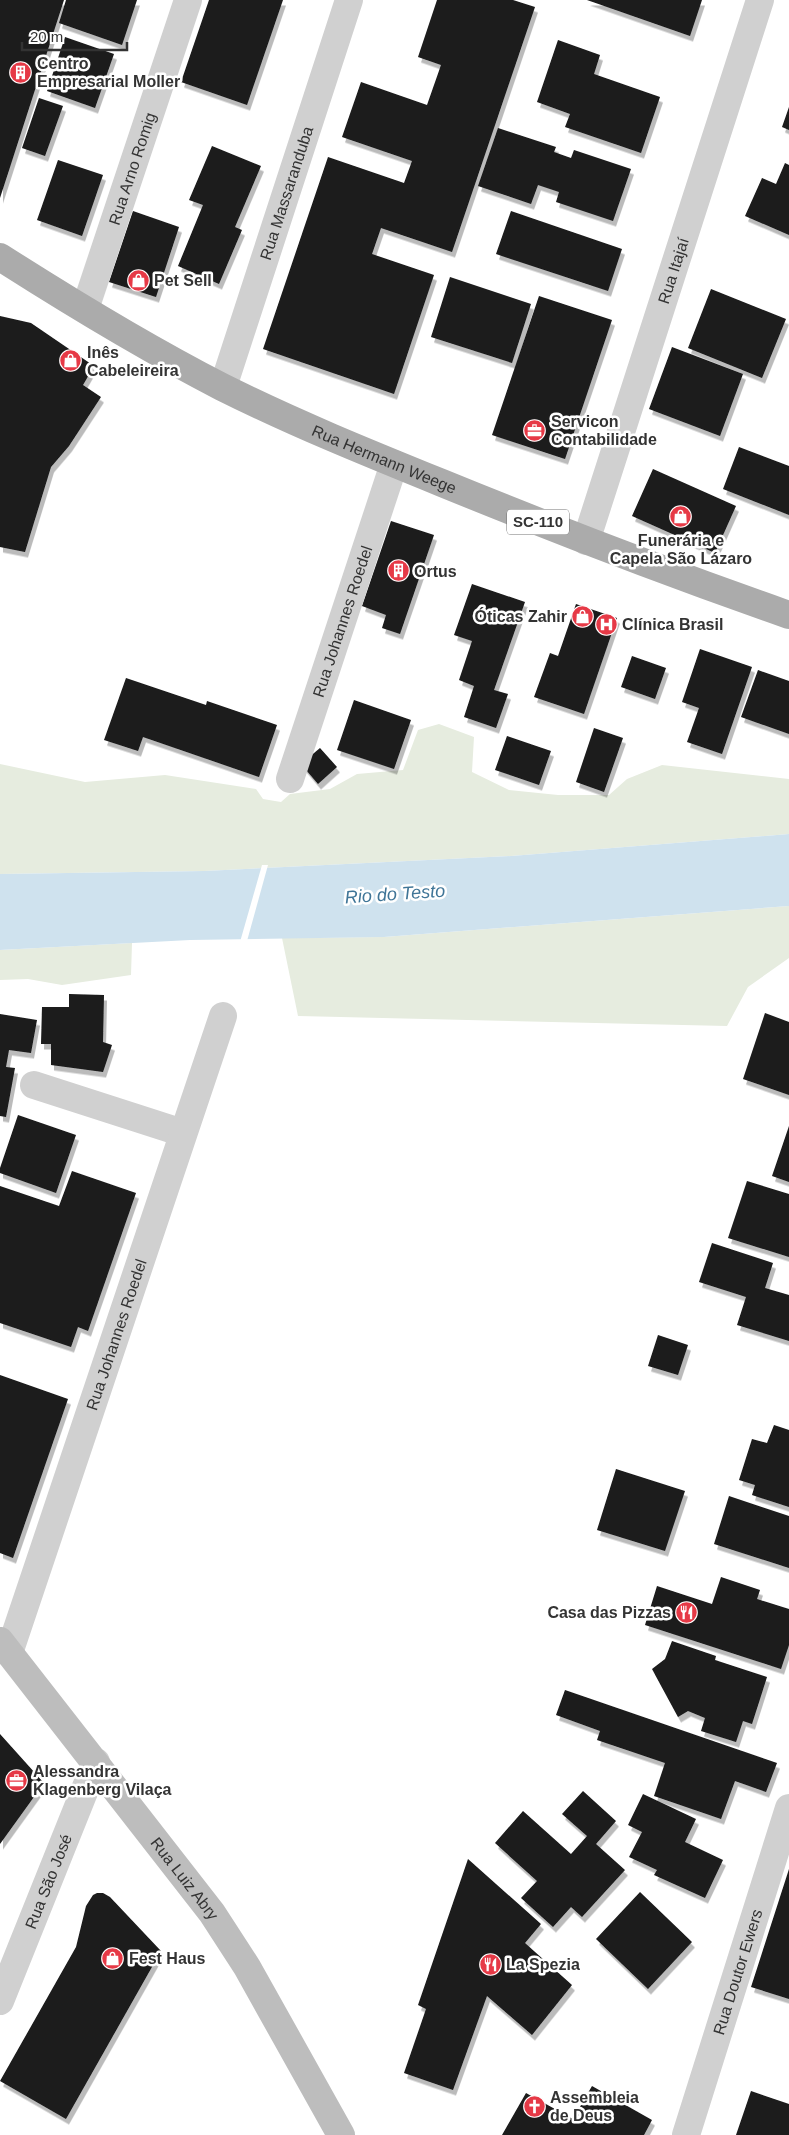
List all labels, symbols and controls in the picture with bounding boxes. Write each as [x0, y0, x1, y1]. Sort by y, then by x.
scale bar [22, 20, 128, 52]
text: 20 m [30, 28, 63, 45]
place label: Centro Empresarial Moller [37, 55, 180, 90]
building icon: Centro Empresarial Moller [9, 60, 33, 84]
street label: Rua Arno Romig [106, 110, 159, 227]
street label: Rua Massaranduba [257, 124, 316, 262]
street label: Rua Itajaí [655, 235, 692, 306]
shop icon: Pet Sell [126, 268, 150, 292]
place label: Pet Sell [154, 272, 212, 289]
place label: Inês Cabeleireira [87, 344, 179, 379]
shop icon: Inês Cabeleireira [59, 349, 83, 373]
place label: Servicon Contabilidade [551, 413, 657, 448]
office icon: Servicon Contabilidade [523, 418, 547, 442]
street label: Rua Hermann Weege [309, 422, 459, 497]
shop icon: Funerária e Capela São Lázaro [669, 504, 693, 528]
road number: SC-110 [507, 510, 569, 534]
place label: Funerária e Capela São Lázaro [610, 532, 752, 567]
street label: Rua Johannes Roedel [310, 544, 375, 699]
building icon: Ortus [386, 559, 410, 583]
place label: Ortus [414, 563, 457, 580]
shop icon: Óticas Zahir [571, 604, 595, 628]
place label: Óticas Zahir [475, 607, 567, 625]
hospital icon: Clínica Brasil [594, 612, 618, 636]
place label: Clínica Brasil [622, 616, 723, 633]
water label: Rio do Testo [344, 881, 446, 907]
street label: Rua Johannes Roedel [83, 1257, 150, 1412]
restaurant icon: Casa das Pizzas [675, 1600, 699, 1624]
place label: Casa das Pizzas [547, 1604, 671, 1621]
place label: Alessandra Klagenberg Vilaça [33, 1763, 172, 1798]
office icon: Alessandra Klagenberg Vilaça [5, 1768, 29, 1792]
street label: Rua São José [22, 1832, 75, 1931]
street label: Rua Luiz Abry [147, 1834, 222, 1923]
street label: Rua Doutor Ewers [710, 1907, 766, 2037]
shop icon: Fest Haus [101, 1946, 125, 1970]
place label: Fest Haus [129, 1950, 206, 1967]
restaurant icon: La Spezia [478, 1952, 502, 1976]
place label: La Spezia [506, 1956, 580, 1973]
place label: Assembleia de Deus [550, 2089, 639, 2124]
church icon: Assembleia de Deus [522, 2094, 546, 2118]

